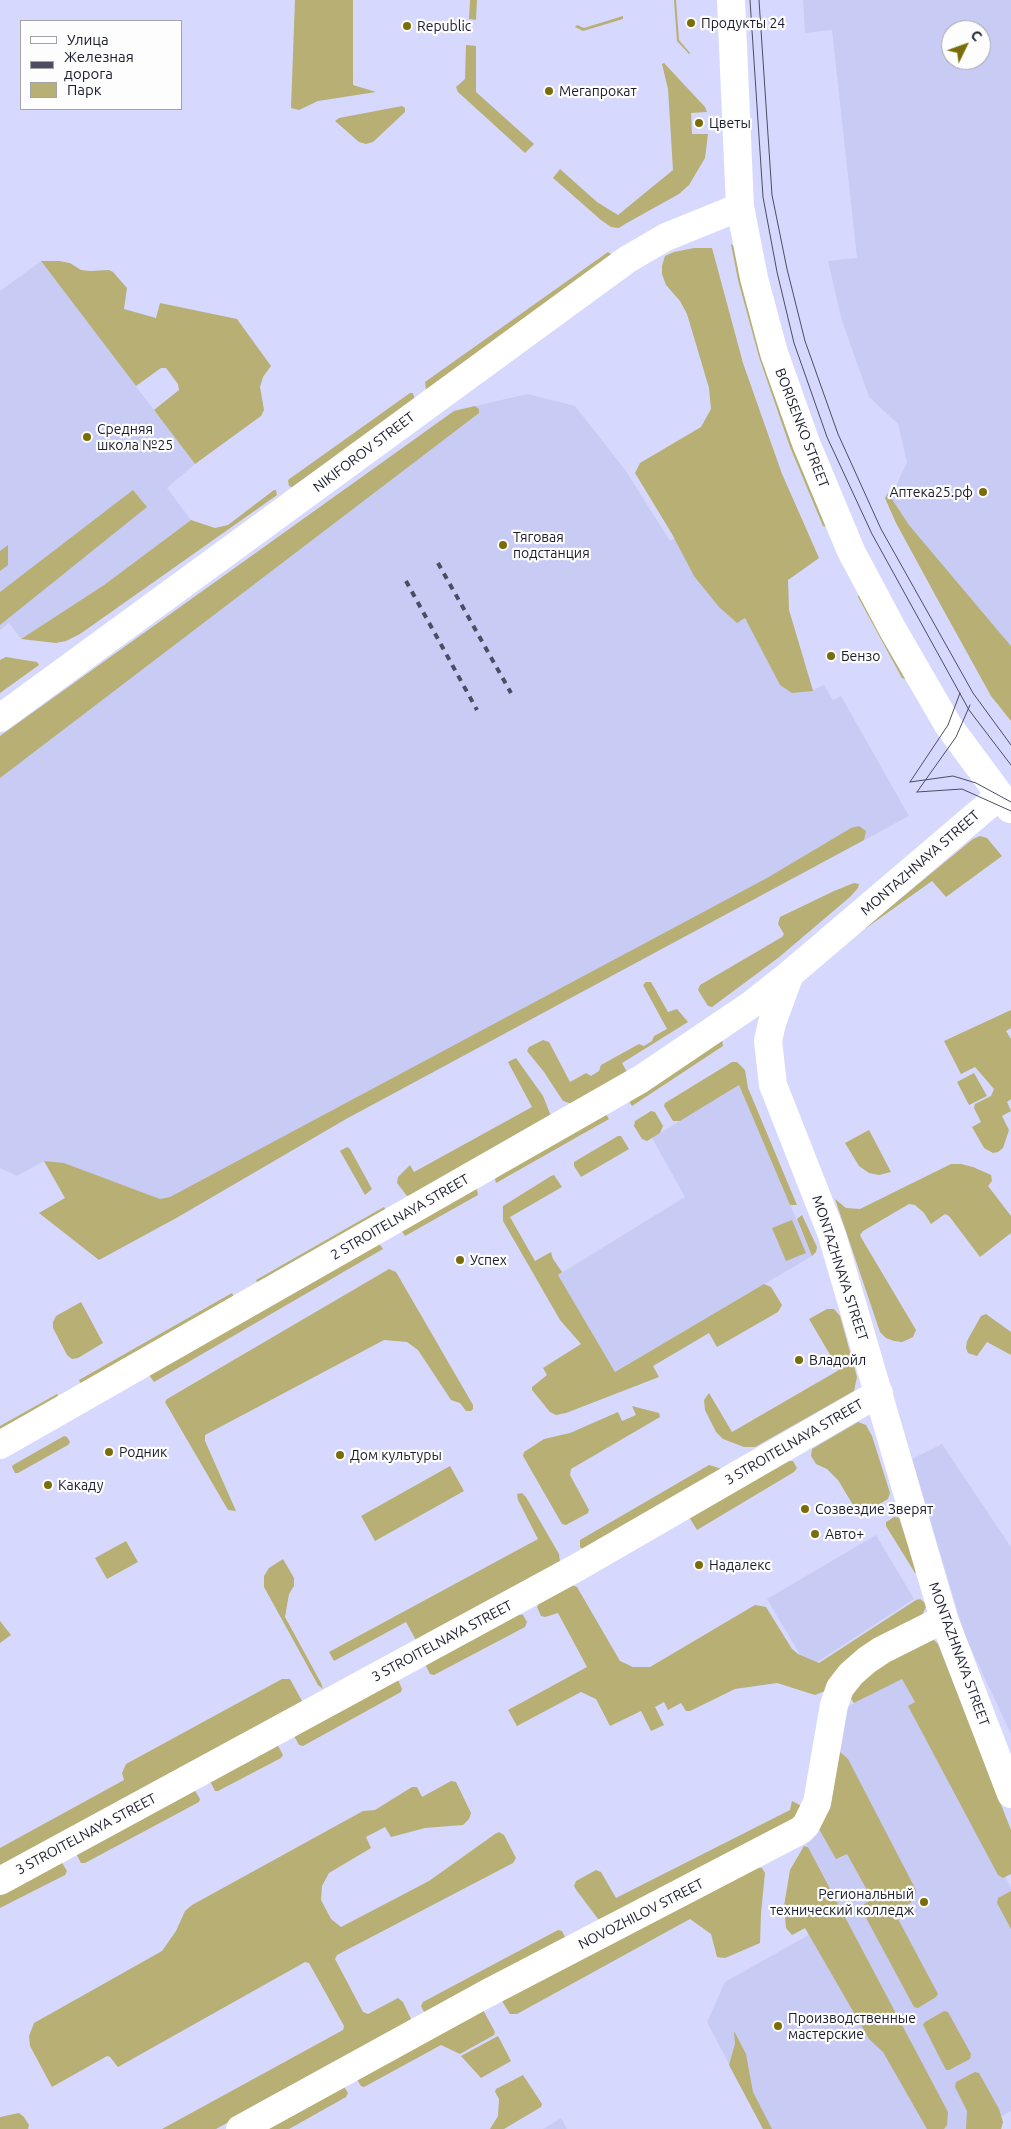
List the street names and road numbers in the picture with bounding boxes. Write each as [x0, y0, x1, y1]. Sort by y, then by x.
street label: BORISENKO STREET [771, 366, 833, 490]
street label: NIKIFOROV STREET [310, 408, 418, 496]
street label: MONTAZHNAYA STREET [857, 807, 983, 919]
street label: 2 STROITELNAYA STREET [328, 1170, 472, 1264]
street label: MONTAZHNAYA STREET [809, 1193, 871, 1343]
street label: 3 STROITELNAYA STREET [722, 1395, 866, 1489]
street label: MONTAZHNAYA STREET [925, 1580, 993, 1728]
street label: 3 STROITELNAYA STREET [369, 1597, 515, 1685]
street label: 3 STROITELNAYA STREET [13, 1790, 159, 1878]
street label: NOVOZHILOV STREET [576, 1875, 706, 1953]

